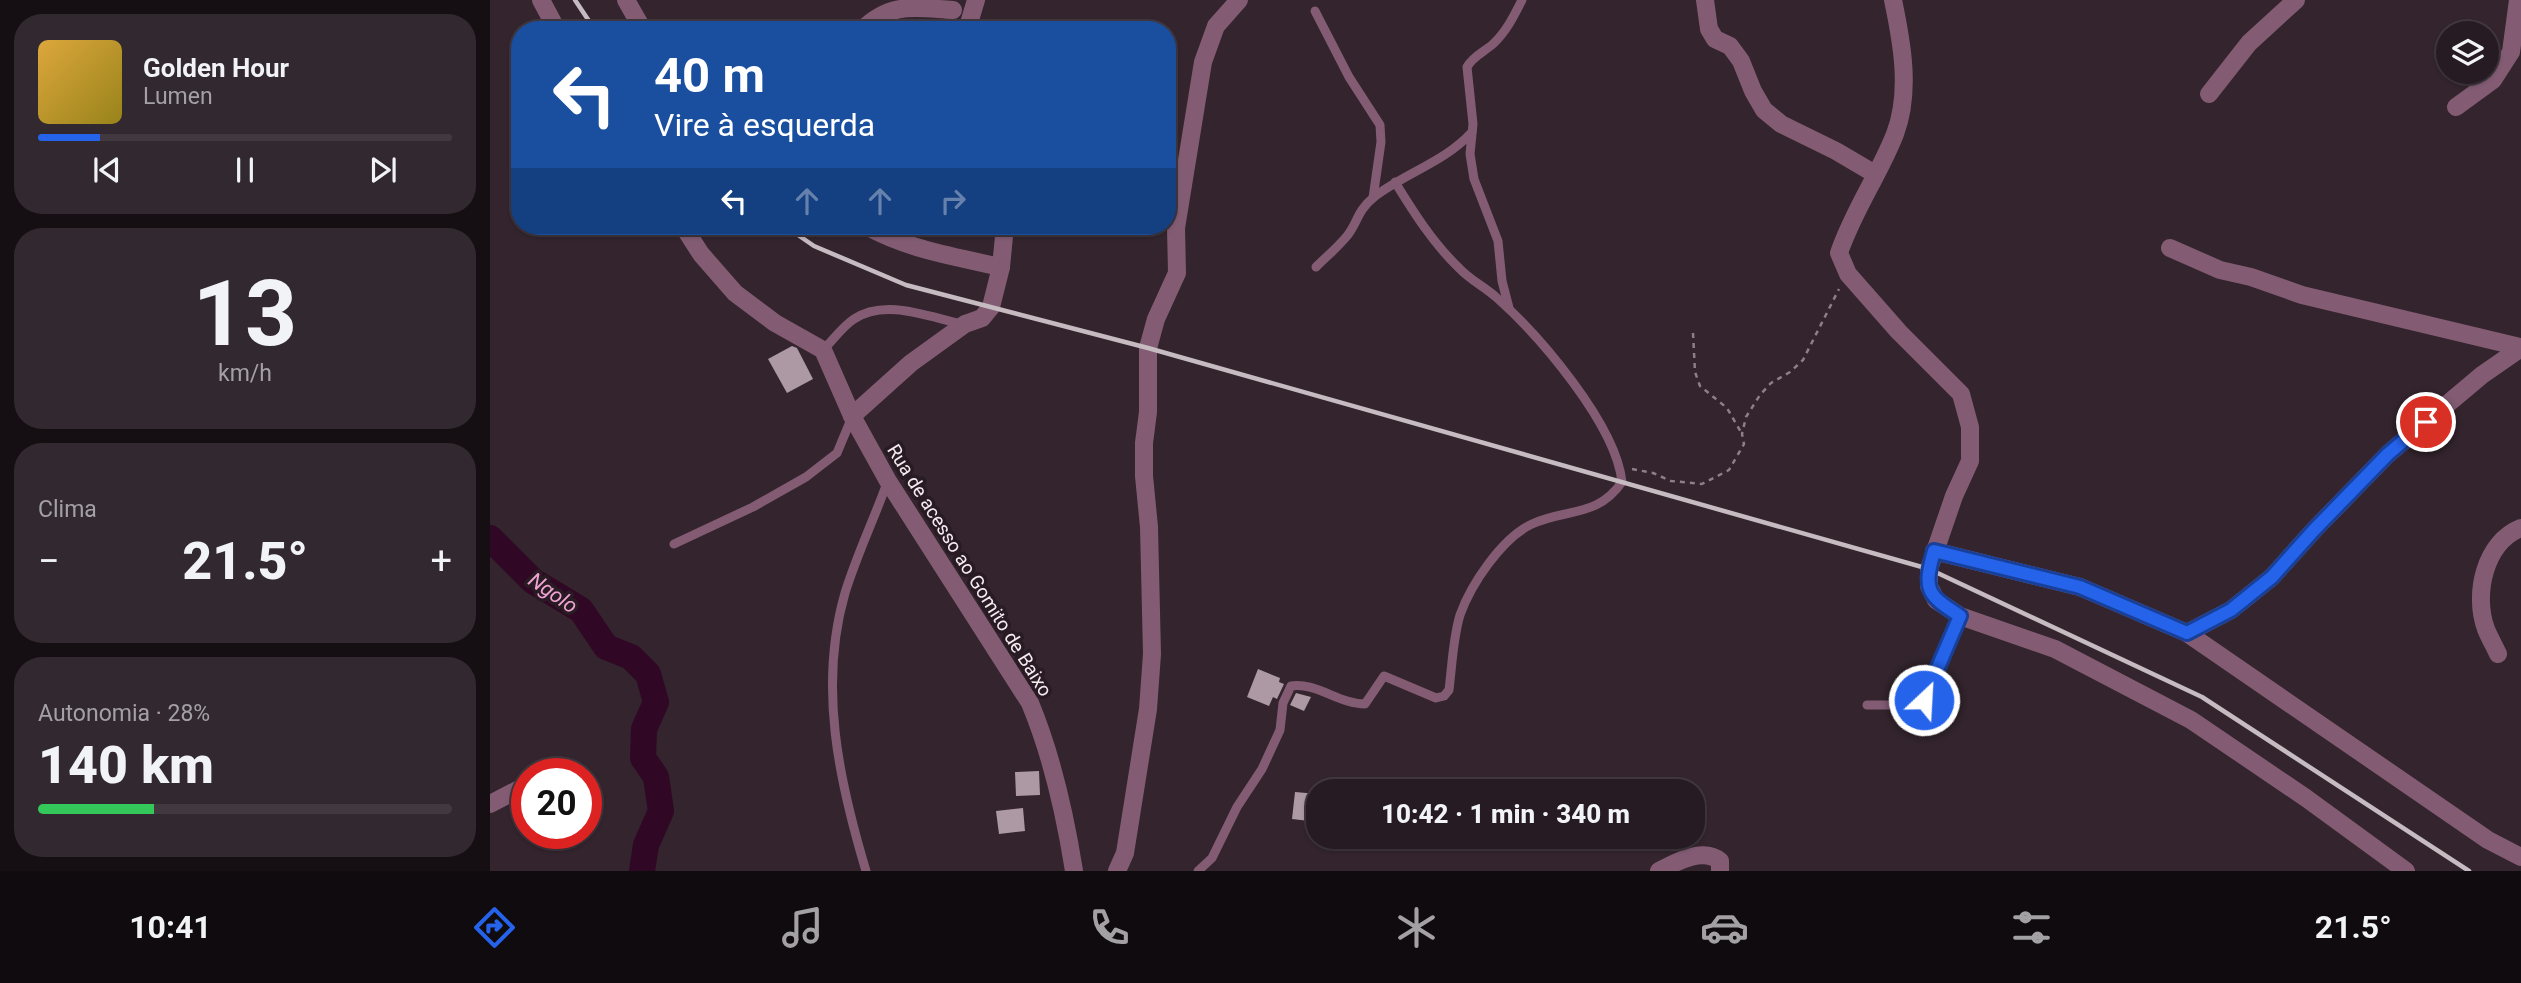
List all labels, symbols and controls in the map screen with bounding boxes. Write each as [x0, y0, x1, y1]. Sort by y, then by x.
map controls [2436, 21, 2499, 84]
button: layers [2436, 21, 2499, 84]
text: 40 m [654, 47, 765, 104]
icon: left [539, 49, 630, 140]
text: Golden Hour [143, 53, 289, 83]
text: Lumen [143, 83, 213, 110]
text: Vire à esquerda [654, 106, 875, 144]
icon: previous [88, 151, 126, 189]
icon: pause [226, 151, 264, 189]
icon: next [364, 151, 402, 189]
icon: left [715, 182, 753, 220]
icon: ahead [788, 182, 826, 220]
icon: ahead [861, 182, 899, 220]
icon: right [934, 182, 972, 220]
text: 13 [193, 261, 297, 367]
text: km/h [218, 360, 272, 387]
pin [2396, 392, 2456, 452]
icon: arrive [2407, 403, 2445, 441]
street label: Rua de acesso ao Gomito de Baixo [882, 440, 1057, 701]
text: Clima [38, 496, 97, 523]
text: 21.5° [182, 531, 308, 592]
text: − [38, 539, 60, 583]
text: + [430, 539, 452, 583]
water label: Ngolo [524, 568, 582, 618]
position arrow [1887, 663, 1961, 737]
text: Autonomia · 28% [38, 700, 210, 727]
text: 140 km [38, 735, 214, 796]
speed limit sign: 20 [511, 758, 602, 849]
text: 10:42 · 1 min · 340 m [1381, 799, 1630, 829]
icon: directions [470, 903, 519, 952]
icon: music [778, 903, 827, 952]
icon: phone [1085, 903, 1134, 952]
icon: climate [1392, 903, 1441, 952]
icon: car [1700, 903, 1749, 952]
icon: filters [2007, 903, 2056, 952]
text: 10:41 [129, 908, 212, 946]
text: 21.5° [2315, 908, 2392, 946]

